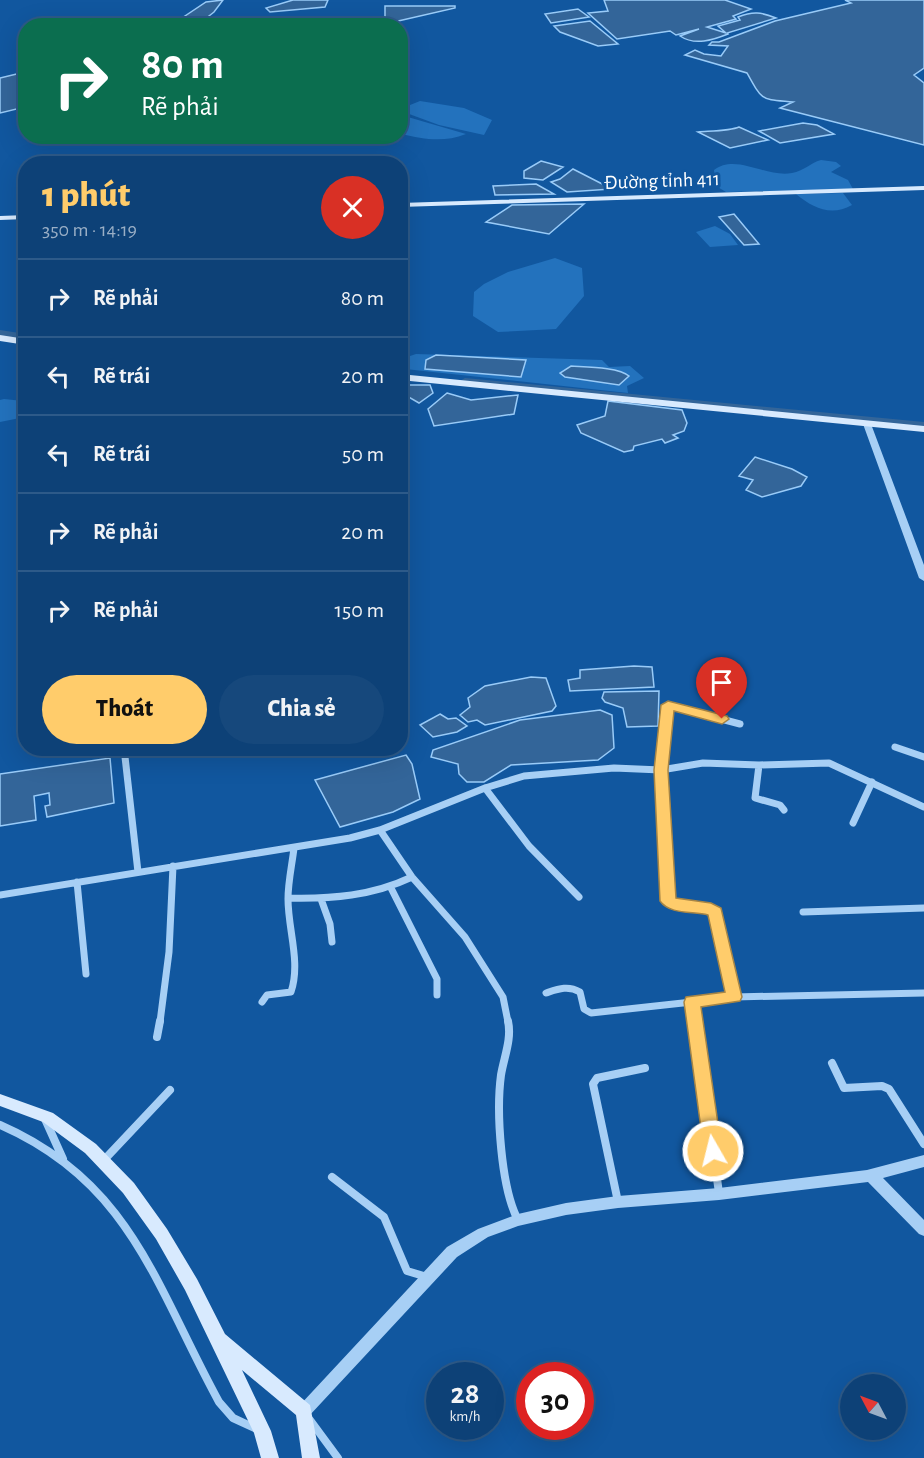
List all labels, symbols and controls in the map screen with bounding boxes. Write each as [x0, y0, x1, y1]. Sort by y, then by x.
icon: right [42, 42, 120, 120]
text: 80 m [141, 44, 224, 86]
text: Rẽ phải [141, 93, 219, 120]
street label: Đường tỉnh 411 [604, 169, 720, 193]
button: close [321, 176, 384, 239]
text: 1 phút [42, 177, 130, 213]
text: 350 m · 14:19 [42, 220, 137, 240]
icon: right [42, 282, 75, 315]
text: Rẽ phải [93, 287, 158, 309]
text: 80 m [341, 287, 384, 309]
icon: left [42, 360, 75, 393]
text: Rẽ trái [93, 365, 150, 387]
text: 20 m [341, 365, 384, 387]
icon: left [42, 438, 75, 471]
text: Rẽ trái [93, 443, 150, 465]
text: 50 m [342, 443, 384, 465]
icon: right [42, 516, 75, 549]
text: Rẽ phải [93, 521, 158, 543]
text: 20 m [341, 521, 384, 543]
icon: right [42, 594, 75, 627]
text: Rẽ phải [93, 599, 158, 621]
text: 150 m [334, 599, 384, 621]
pin [696, 657, 747, 719]
icon: arrive [705, 666, 738, 699]
button: Thoát [42, 675, 207, 744]
button: Chia sẻ [219, 675, 384, 744]
position arrow [681, 1119, 745, 1183]
speed limit sign: 30 [516, 1362, 594, 1440]
north arrow [840, 1374, 906, 1440]
map controls [840, 1374, 906, 1440]
text: 28 [451, 1379, 479, 1409]
text: km/h [450, 1409, 480, 1424]

